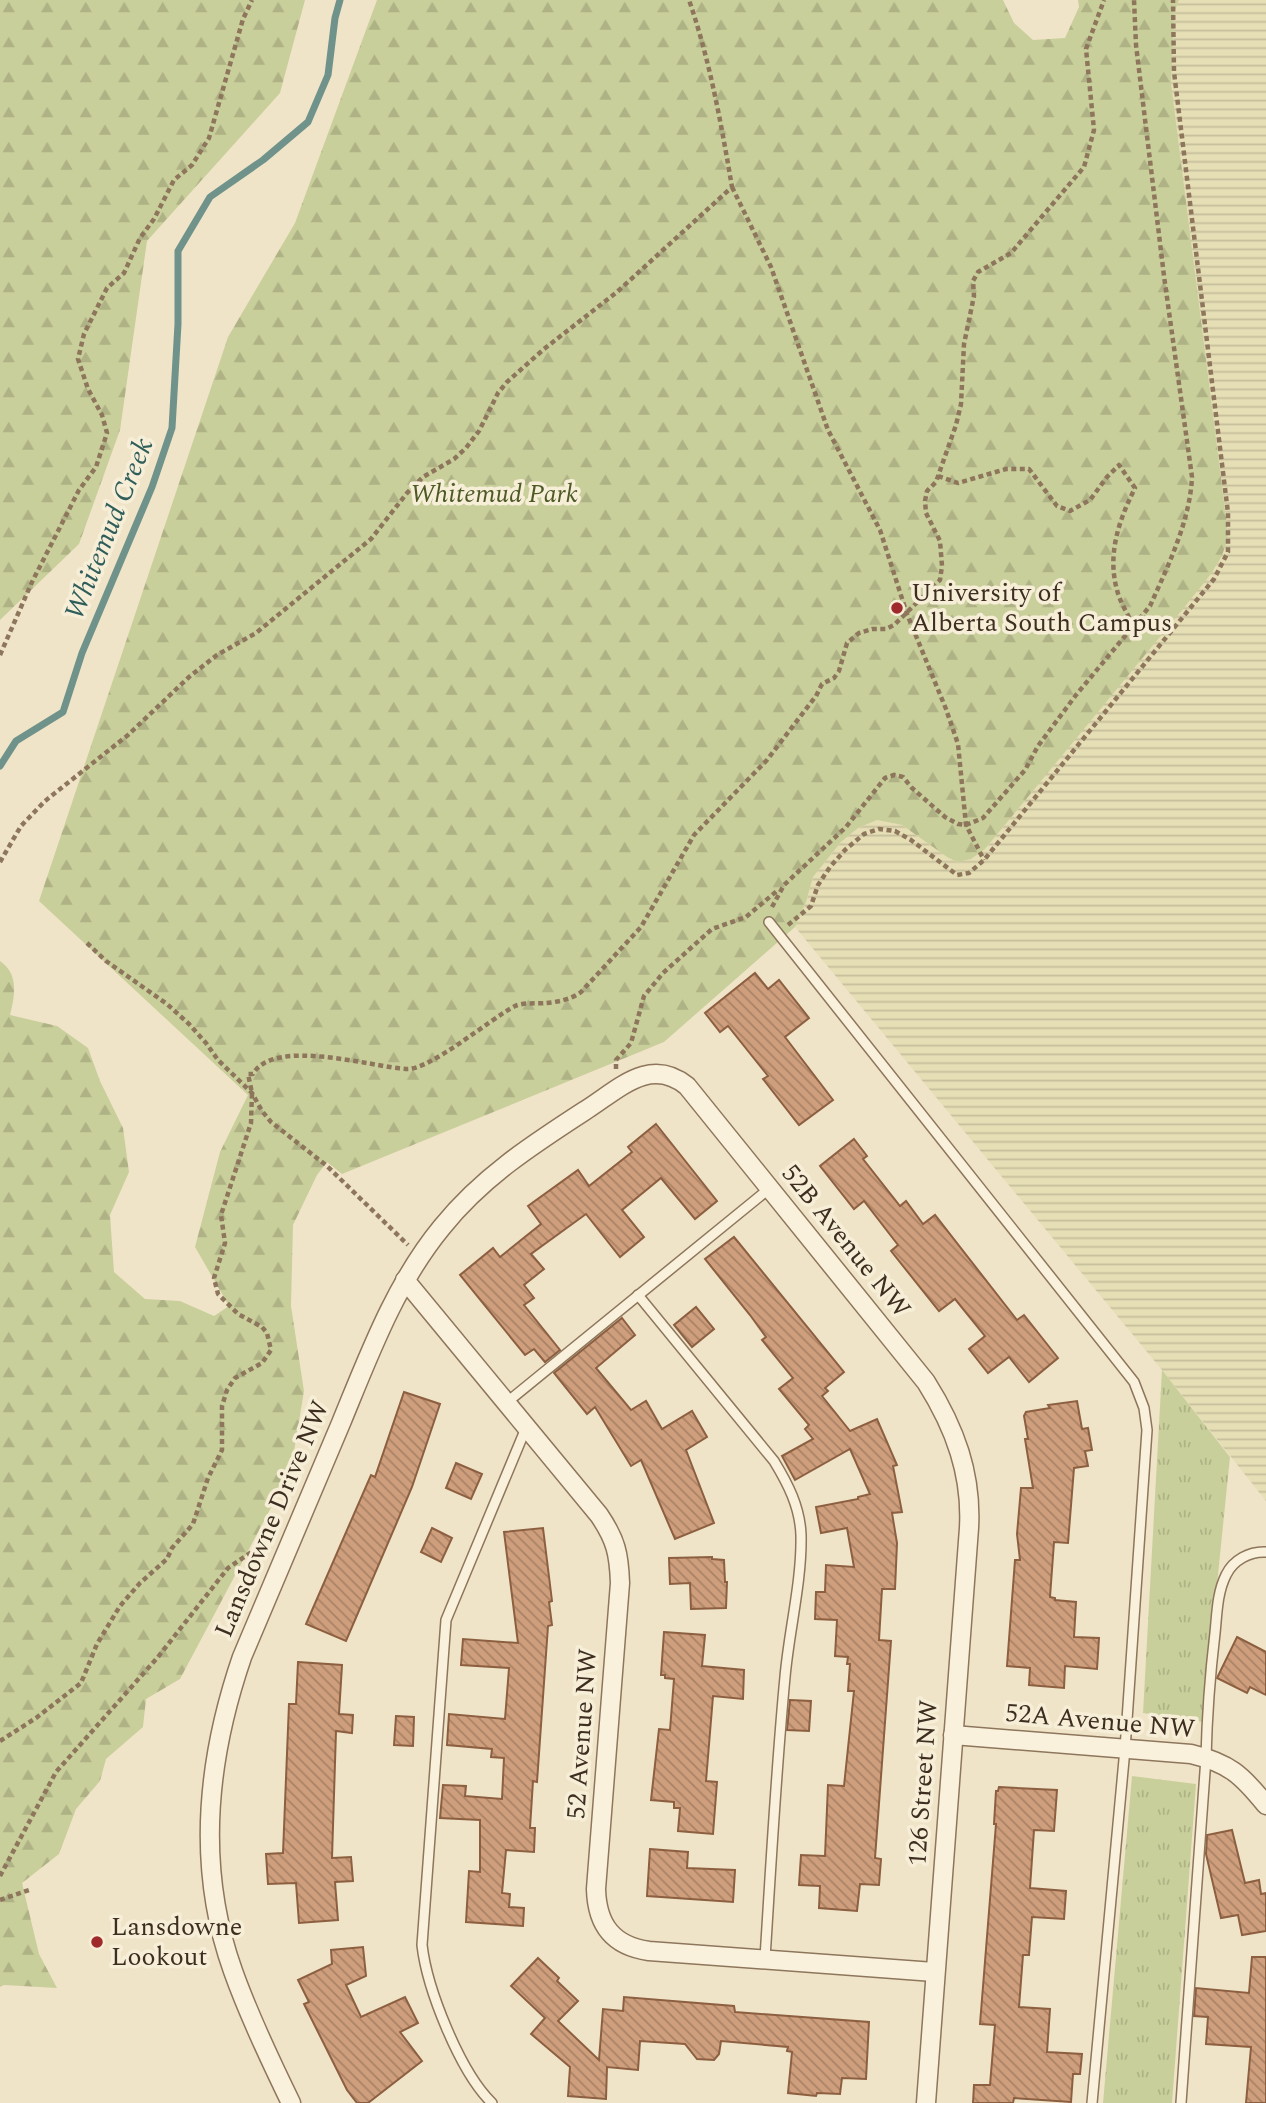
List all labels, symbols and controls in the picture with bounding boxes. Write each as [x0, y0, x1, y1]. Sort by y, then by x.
water label: Whitemud Creek [53, 431, 165, 627]
park label: Whitemud Park [410, 474, 578, 514]
place label: University of Alberta South Campus [911, 573, 1172, 643]
marker: University of Alberta South Campus [889, 600, 905, 616]
street label: 52B Avenue NW [771, 1155, 921, 1327]
street label: Lansdowne Drive NW [204, 1394, 340, 1644]
street label: 52 Avenue NW [556, 1647, 608, 1821]
street label: 52A Avenue NW [1003, 1693, 1197, 1749]
street label: 126 Street NW [897, 1698, 949, 1867]
place label: Lansdowne Lookout [111, 1907, 242, 1977]
marker: Lansdowne Lookout [89, 1934, 105, 1950]

